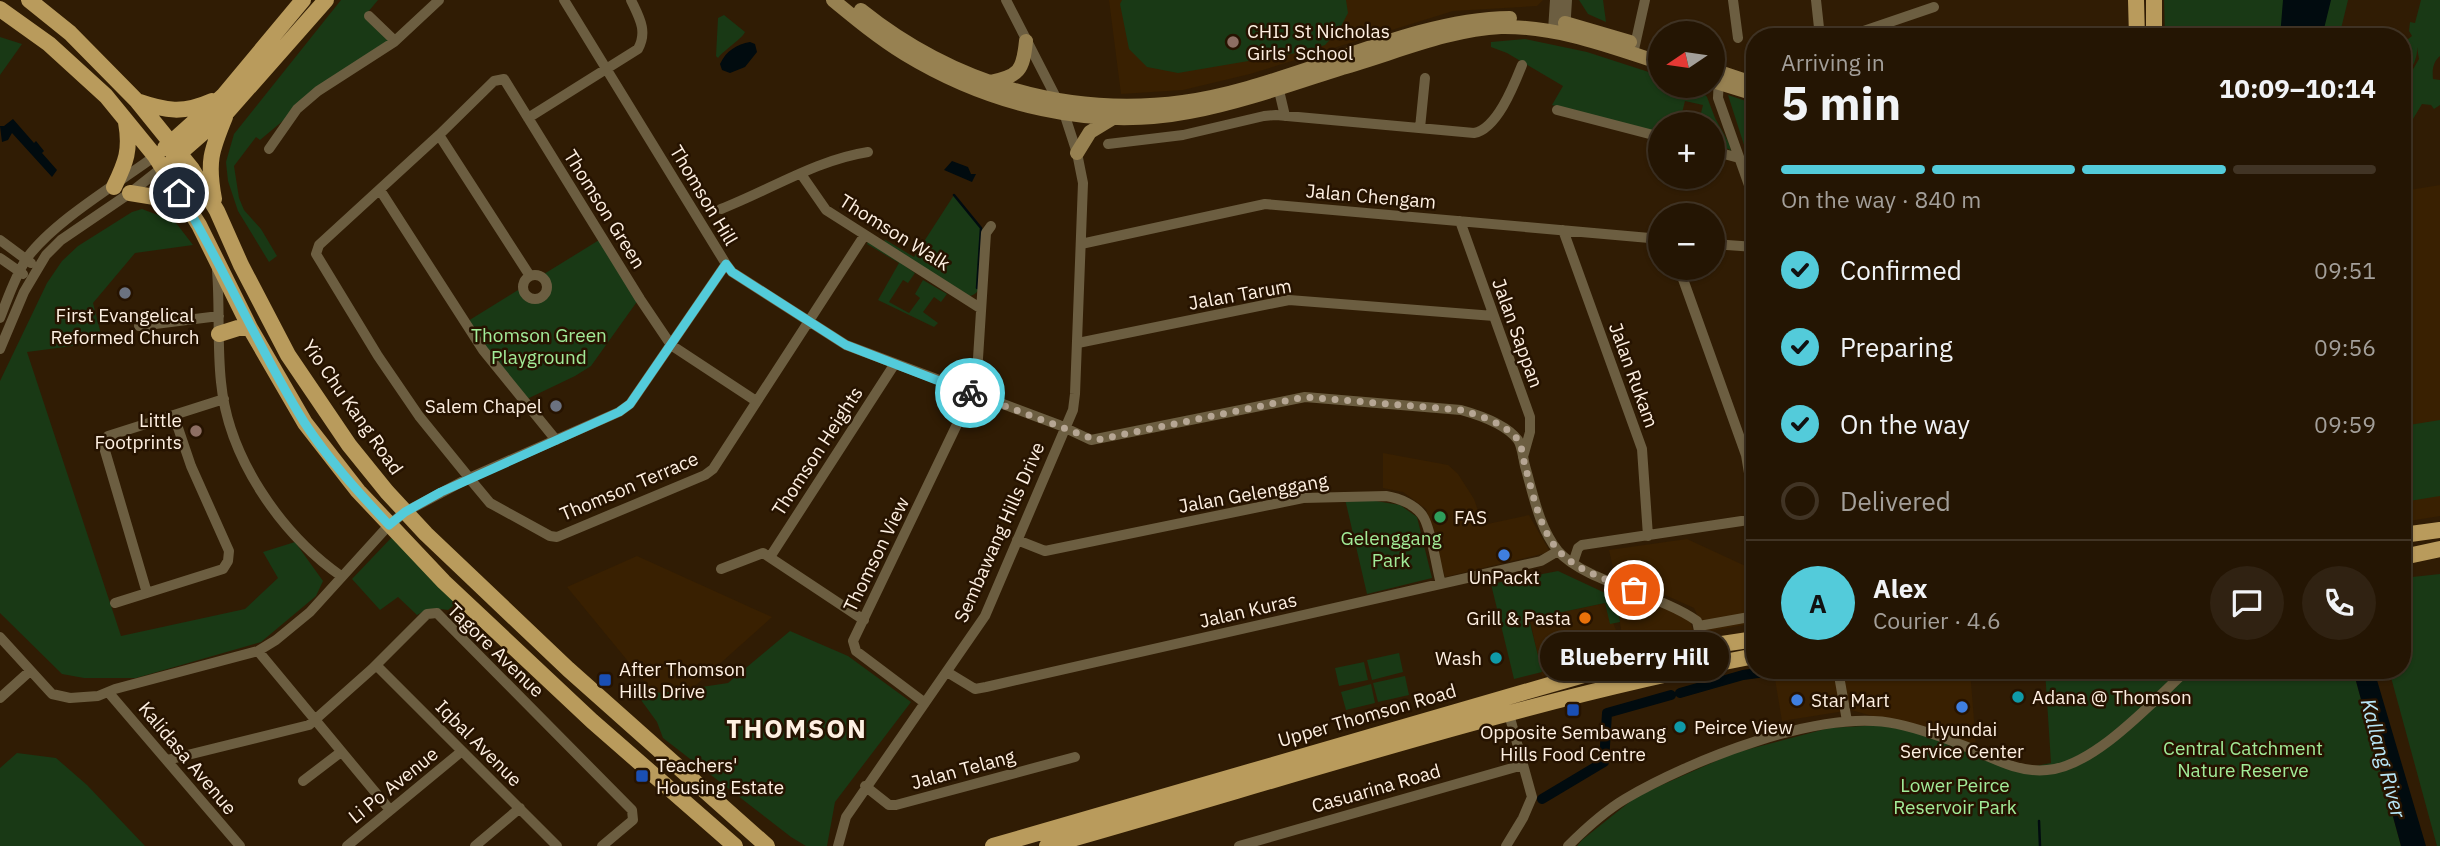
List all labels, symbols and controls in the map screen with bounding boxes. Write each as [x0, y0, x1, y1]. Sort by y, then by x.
place label: CHIJ St Nicholas Girls' School [1247, 19, 1390, 65]
north arrow [1648, 21, 1726, 98]
map controls [1648, 21, 1725, 280]
marker: CHIJ St Nicholas Girls' School [1225, 34, 1241, 50]
text: Arriving in [1781, 47, 1885, 77]
text: 10:09–10:14 [2219, 71, 2376, 105]
text: 5 min [1781, 73, 1901, 133]
button: + [1648, 112, 1725, 189]
street label: Thomson Hill [665, 141, 743, 249]
street label: Thomson Green [559, 145, 651, 273]
pin [149, 163, 209, 223]
icon: home [160, 174, 198, 212]
street label: Jalan Chengam [1305, 178, 1437, 214]
text: On the way · 840 m [1781, 184, 1981, 214]
street label: Thomson Walk [835, 188, 955, 276]
button: − [1648, 203, 1725, 280]
icon: check [1781, 251, 1819, 289]
text: Confirmed [1840, 253, 1962, 287]
text: 09:51 [2314, 255, 2376, 285]
street label: Jalan Tarum [1186, 273, 1294, 315]
street label: Jalan Sappan [1487, 275, 1549, 391]
marker: First Evangelical Reformed Church [117, 285, 133, 301]
place label: First Evangelical Reformed Church [50, 303, 200, 349]
street label: Jalan Rukam [1604, 319, 1664, 431]
park label: Thomson Green Playground [471, 323, 607, 369]
icon: check [1781, 328, 1819, 366]
text: Preparing [1840, 330, 1953, 364]
text: 09:56 [2314, 332, 2376, 362]
street label: Yio Chu Kang Road [297, 335, 409, 479]
courier [935, 358, 1005, 428]
icon: bike [951, 374, 989, 412]
street label: Thomson Heights [766, 382, 868, 520]
place label: Salem Chapel [425, 394, 542, 418]
marker: Salem Chapel [548, 398, 564, 414]
icon: check [1781, 405, 1819, 443]
text: On the way [1840, 407, 1970, 441]
place label: Little Footprints [94, 408, 182, 454]
text: 09:59 [2314, 409, 2376, 439]
marker: Little Footprints [188, 423, 204, 439]
street label: Sembawang Hills Drive [948, 438, 1050, 626]
street label: Thomson Terrace [556, 446, 702, 526]
street label: Jalan Gelenggang [1176, 468, 1330, 518]
text: Delivered [1840, 484, 1951, 518]
street label: Thomson View [838, 492, 914, 616]
place label: FAS [1454, 505, 1487, 529]
marker: FAS [1432, 509, 1448, 525]
park label: Gelenggang Park [1340, 526, 1442, 572]
marker: UnPackt [1496, 547, 1512, 563]
pin [1604, 560, 1664, 620]
place label: UnPackt [1468, 565, 1540, 589]
button: chat [2210, 566, 2284, 640]
button: phone [2302, 566, 2376, 640]
icon: bag [1615, 571, 1653, 609]
text: Alex [1873, 571, 1927, 605]
text: A [1809, 586, 1827, 620]
street label: Jalan Kuras [1197, 587, 1299, 633]
street label: Tagore Avenue [443, 598, 549, 702]
text: Courier · 4.6 [1873, 605, 2001, 635]
place label: Grill & Pasta [1466, 606, 1571, 630]
marker: Grill & Pasta [1577, 610, 1593, 626]
callout: Blueberry Hill [1540, 632, 1728, 681]
text: Blueberry Hill [1560, 641, 1709, 671]
place label: Wash [1435, 646, 1482, 670]
marker: Wash [1488, 650, 1504, 666]
place label: After Thomson Hills Drive [619, 657, 745, 703]
marker: After Thomson Hills Drive [597, 672, 613, 688]
street label: Upper Thomson Road [1275, 678, 1459, 752]
place label: Adana @ Thomson [2032, 685, 2192, 709]
place label: Star Mart [1811, 688, 1890, 712]
marker: Adana @ Thomson [2010, 689, 2026, 705]
marker: Star Mart [1789, 692, 1805, 708]
street label: Iqbal Avenue [431, 695, 527, 791]
water label: Kallang River [2355, 695, 2414, 822]
street label: Kalidasa Avenue [134, 697, 242, 819]
marker: Hyundai Service Center [1954, 699, 1970, 715]
marker: Opposite Sembawang Hills Food Centre [1565, 702, 1581, 718]
district label: THOMSON [726, 711, 868, 745]
place label: Peirce View [1694, 715, 1793, 739]
place label: Hyundai Service Center [1900, 717, 2024, 763]
marker: Peirce View [1672, 719, 1688, 735]
place label: Opposite Sembawang Hills Food Centre [1480, 720, 1666, 766]
park label: Central Catchment Nature Reserve [2163, 736, 2323, 782]
street label: Li Po Avenue [343, 742, 443, 828]
street label: Jalan Telang [908, 744, 1018, 794]
place label: Teachers' Housing Estate [656, 753, 784, 799]
street label: Casuarina Road [1309, 758, 1443, 818]
marker: Teachers' Housing Estate [634, 768, 650, 784]
park label: Lower Peirce Reservoir Park [1893, 773, 2017, 819]

